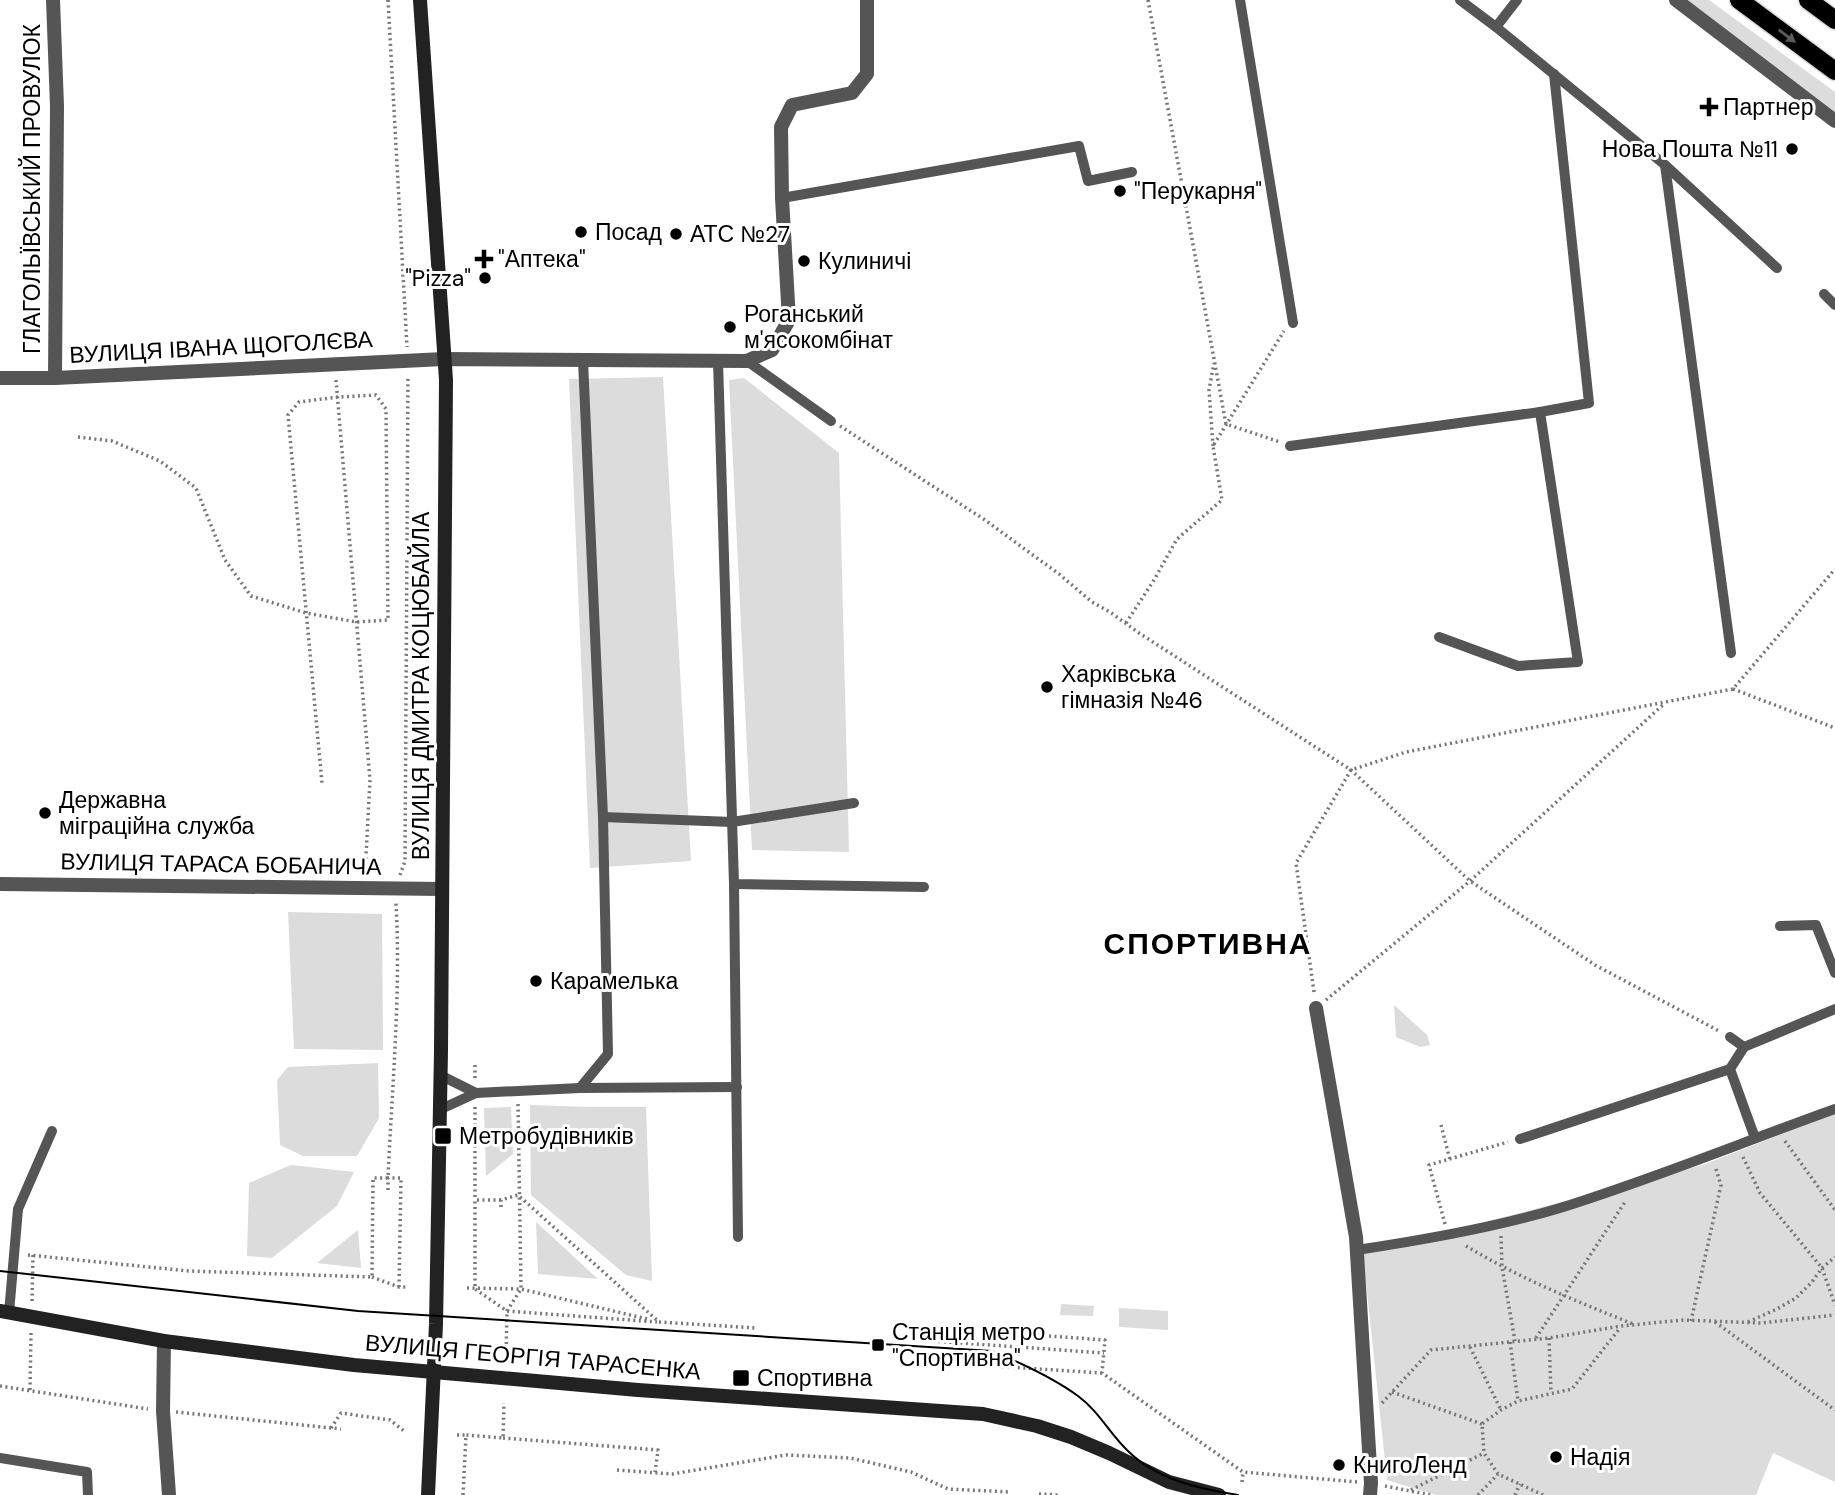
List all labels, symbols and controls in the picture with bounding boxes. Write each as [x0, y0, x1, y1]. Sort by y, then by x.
street label: ГЛАГОЛЬЇВСЬКИЙ ПРОВУЛОК [17, 23, 47, 354]
one-way arrow [1778, 28, 1796, 42]
place label: Партнер [1723, 92, 1813, 122]
marker: Партнер [1701, 99, 1717, 115]
place label: Нова Пошта №11 [1602, 134, 1778, 164]
marker: Нова Пошта №11 [1784, 141, 1800, 157]
place label: "Перукарня" [1134, 176, 1262, 206]
marker: "Перукарня" [1112, 183, 1128, 199]
place label: Посад [595, 217, 663, 247]
place label: АТС №27 [690, 219, 790, 249]
marker: Посад [573, 224, 589, 240]
marker: АТС №27 [668, 226, 684, 242]
place label: "Аптека" [498, 244, 586, 274]
place label: Кулиничі [818, 246, 911, 276]
marker: "Аптека" [476, 251, 492, 267]
marker: Кулиничі [796, 253, 812, 269]
place label: "Pizza" [405, 263, 471, 293]
marker: "Pizza" [477, 270, 493, 286]
place label: Роганський м'ясокомбінат [744, 299, 893, 355]
marker: Роганський м'ясокомбінат [722, 319, 738, 335]
street label: ВУЛИЦЯ ІВАНА ЩОГОЛЄВА [68, 324, 374, 370]
street label: ВУЛИЦЯ ДМИТРА КОЦЮБАЙЛА [406, 511, 436, 860]
place label: Харківська гімназія №46 [1061, 659, 1203, 715]
marker: Харківська гімназія №46 [1039, 679, 1055, 695]
place label: Державна міграційна служба [59, 785, 255, 841]
marker: Державна міграційна служба [37, 805, 53, 821]
street label: ВУЛИЦЯ ТАРАСА БОБАНИЧА [60, 846, 382, 882]
district label: СПОРТИВНА [1103, 924, 1313, 963]
place label: Карамелька [550, 966, 679, 996]
marker: Карамелька [528, 973, 544, 989]
place label: Метробудівників [459, 1121, 634, 1151]
marker: Метробудівників [433, 1126, 453, 1146]
place label: Станція метро "Спортивна" [892, 1317, 1045, 1373]
street label: ВУЛИЦЯ ГЕОРГІЯ ТАРАСЕНКА [364, 1327, 703, 1387]
marker: Станція метро "Спортивна" [870, 1337, 886, 1353]
place label: Спортивна [757, 1363, 872, 1393]
marker: Спортивна [731, 1368, 751, 1388]
place label: Надія [1570, 1442, 1630, 1472]
marker: Надія [1548, 1449, 1564, 1465]
place label: КнигоЛенд [1353, 1450, 1467, 1480]
marker: КнигоЛенд [1331, 1457, 1347, 1473]

